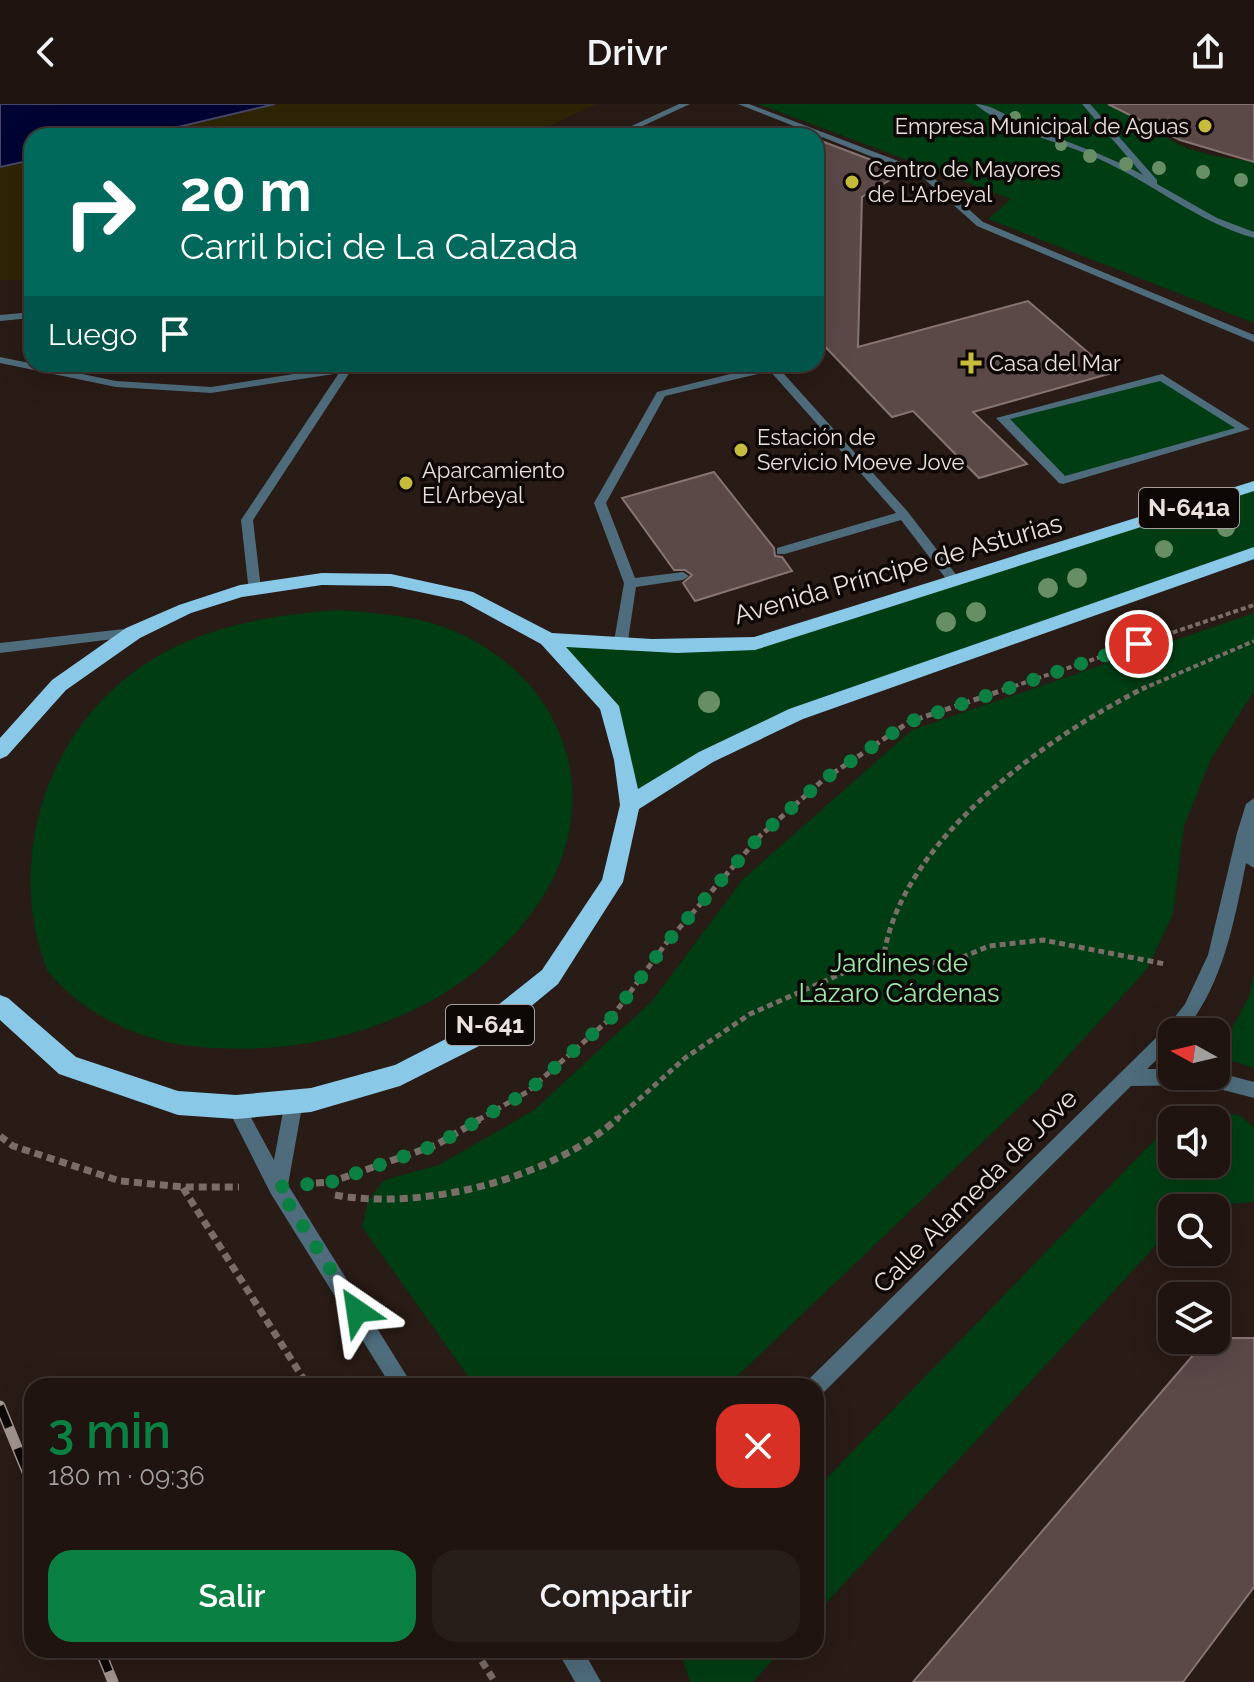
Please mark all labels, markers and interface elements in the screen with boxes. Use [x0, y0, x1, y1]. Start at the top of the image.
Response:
icon: back [24, 30, 68, 74]
icon: share [1186, 30, 1230, 74]
text: Drivr [587, 31, 667, 73]
place label: Empresa Municipal de Aguas [895, 113, 1189, 139]
marker: Empresa Municipal de Aguas [1196, 117, 1214, 135]
place label: Centro de Mayores de L'Arbeyal [868, 156, 1061, 207]
text: 20 m [180, 158, 312, 224]
icon: right [48, 160, 152, 264]
marker: Centro de Mayores de L'Arbeyal [843, 173, 861, 191]
text: Carril bici de La Calzada [180, 225, 578, 267]
icon: arrive [153, 312, 197, 356]
text: Luego [48, 317, 137, 352]
place label: Casa del Mar [989, 350, 1121, 376]
marker: Casa del Mar [960, 352, 982, 374]
place label: Estación de Servicio Moeve Jove [757, 424, 965, 475]
marker: Estación de Servicio Moeve Jove [732, 441, 750, 459]
place label: Aparcamiento El Arbeyal [422, 457, 565, 508]
marker: Aparcamiento El Arbeyal [397, 474, 415, 492]
road number: N-641a [1139, 488, 1239, 528]
street label: Avenida Príncipe de Asturias [730, 508, 1066, 630]
pin [1105, 610, 1173, 678]
icon: arrive [1117, 622, 1161, 666]
park label: Jardines de Lázaro Cárdenas [798, 948, 1000, 1008]
road number: N-641 [446, 1005, 534, 1045]
north arrow [1158, 1018, 1230, 1090]
map controls [1158, 1018, 1230, 1354]
street label: Calle Alameda de Jove [867, 1083, 1083, 1299]
button: sound [1158, 1106, 1230, 1178]
button: search [1158, 1194, 1230, 1266]
position arrow [315, 1269, 399, 1353]
button: layers [1158, 1282, 1230, 1354]
text: 3 min [48, 1403, 171, 1459]
button: close [716, 1404, 800, 1488]
text: 180 m · 09:36 [48, 1461, 205, 1491]
button: Salir [48, 1550, 416, 1642]
button: Compartir [432, 1550, 800, 1642]

